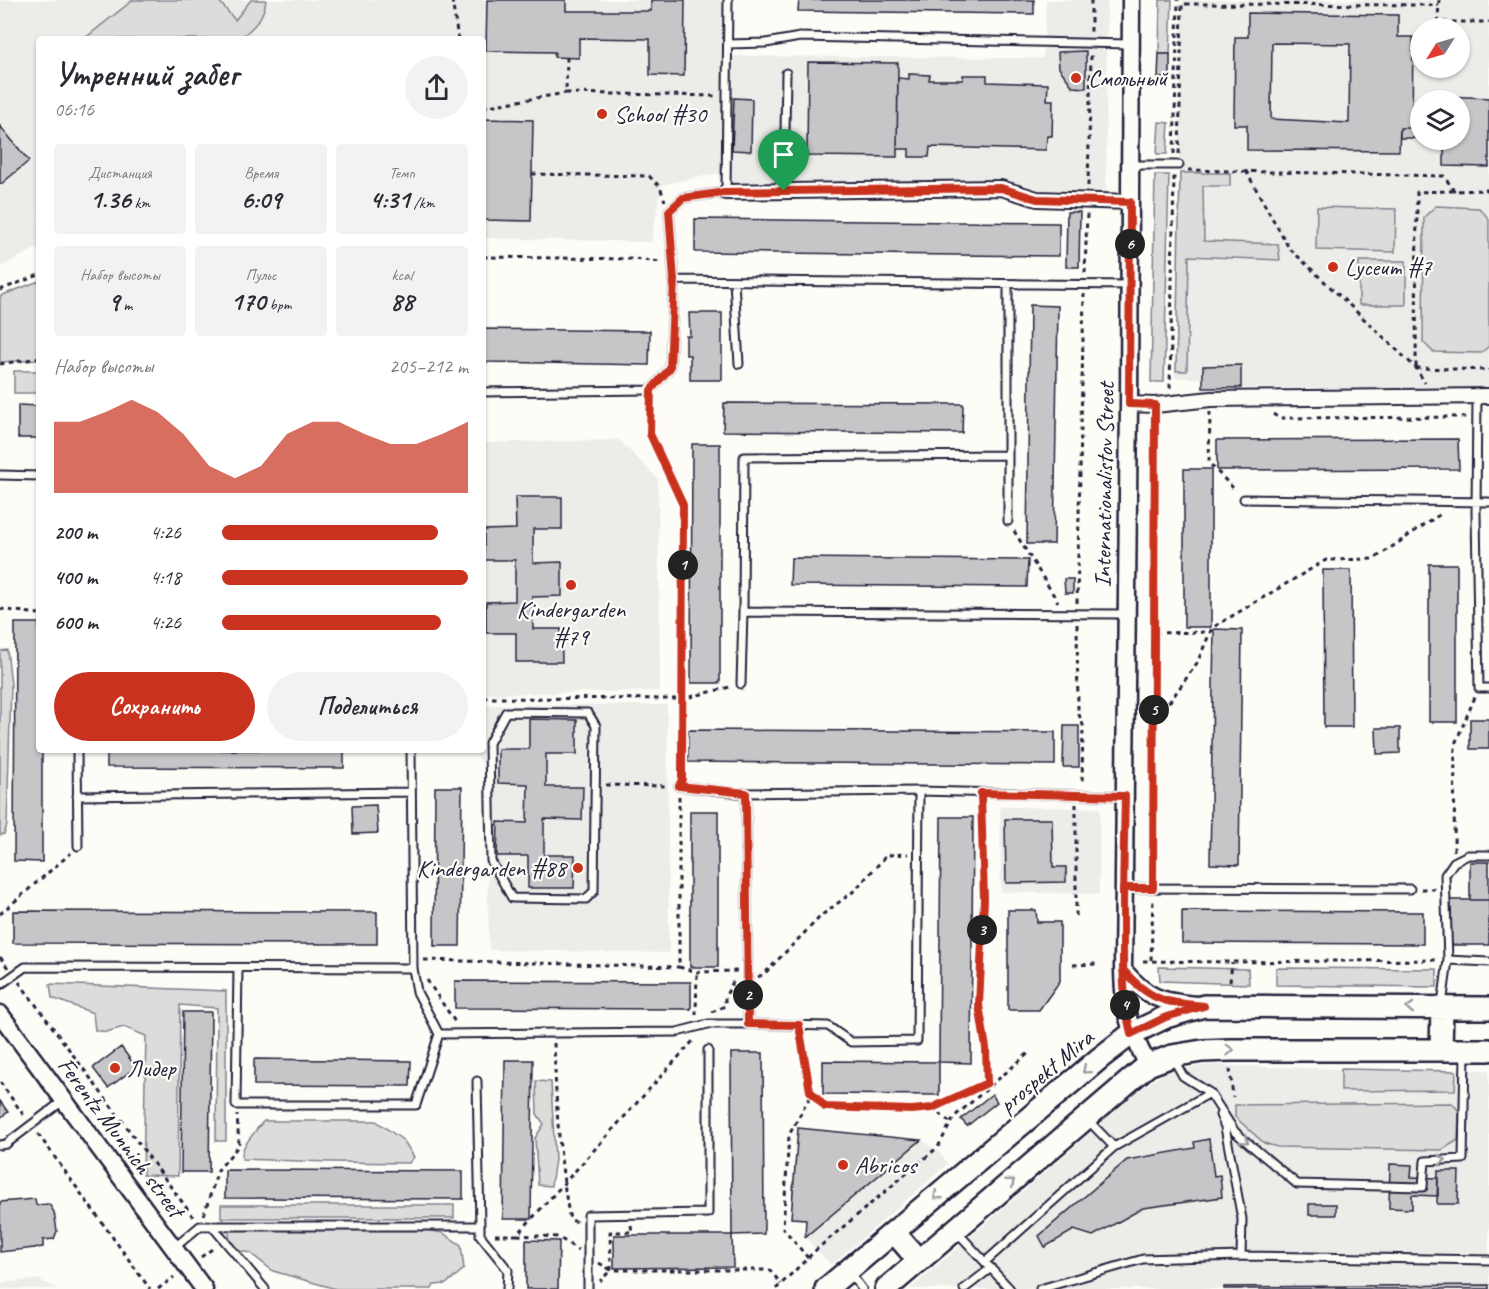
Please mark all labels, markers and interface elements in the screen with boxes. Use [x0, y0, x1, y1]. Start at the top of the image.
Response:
north arrow [1410, 18, 1470, 78]
map controls [1410, 18, 1470, 150]
text: Утренний забег [54, 53, 238, 95]
button: share [405, 56, 468, 119]
place label: Смольный [1088, 63, 1169, 93]
marker: Смольный [1069, 71, 1083, 85]
button: layers [1410, 90, 1470, 150]
text: 06:16 [54, 97, 94, 122]
place label: School #30 [614, 99, 709, 129]
marker: School #30 [595, 107, 609, 121]
pin [758, 129, 809, 191]
icon: arrive [767, 138, 800, 171]
text: Дистанция [88, 163, 152, 183]
text: Время [244, 163, 278, 183]
text: Темп [389, 163, 415, 183]
text: 1.36 [90, 183, 131, 216]
text: 6:09 [241, 183, 281, 216]
text: 4:31 [369, 183, 410, 216]
text: km [131, 193, 150, 213]
text: /km [410, 193, 435, 213]
pin: 6 [1115, 229, 1145, 259]
text: 6 [1126, 234, 1134, 254]
place label: Lyceum #7 [1345, 252, 1433, 282]
marker: Lyceum #7 [1326, 260, 1340, 274]
text: Набор высоты [80, 265, 160, 285]
text: Пульс [246, 265, 276, 285]
text: kcal [391, 265, 413, 285]
text: 9 [108, 285, 119, 318]
text: 170 [231, 285, 266, 318]
text: 88 [390, 285, 414, 318]
text: m [119, 295, 132, 315]
text: bpm [266, 295, 291, 315]
text: Набор высоты [54, 354, 153, 379]
text: 205–212 m [389, 354, 468, 379]
street label: Internationalistov Street [1087, 380, 1121, 588]
text: 200 m [54, 520, 97, 545]
text: 4:26 [150, 520, 181, 545]
pin: 1 [668, 550, 698, 580]
text: 1 [679, 555, 687, 575]
text: 400 m [54, 565, 97, 590]
text: 4:18 [150, 565, 181, 590]
marker: Kindergarden #79 [564, 578, 578, 592]
place label: Kindergarden #79 [517, 594, 626, 652]
text: 600 m [54, 610, 98, 635]
text: 4:26 [150, 610, 181, 635]
button: Сохранить [54, 672, 255, 741]
button: Поделиться [267, 672, 468, 741]
pin: 5 [1139, 695, 1169, 725]
text: 5 [1151, 700, 1157, 720]
place label: Kindergarden #88 [417, 853, 568, 883]
marker: Kindergarden #88 [571, 861, 585, 875]
pin: 3 [967, 915, 997, 945]
text: 3 [978, 920, 986, 940]
pin: 2 [733, 980, 763, 1010]
text: 2 [744, 985, 752, 1005]
pin: 4 [1110, 990, 1140, 1020]
text: 4 [1121, 995, 1129, 1015]
one-way arrow [1405, 1002, 1414, 1014]
street label: prospekt Mira [992, 1022, 1101, 1119]
one-way arrow [1226, 1043, 1235, 1056]
street label: Ferentz Munnich street [51, 1051, 193, 1225]
place label: Лидер [127, 1053, 177, 1083]
marker: Лидер [108, 1061, 122, 1075]
one-way arrow [1082, 1063, 1093, 1074]
one-way arrow [1238, 1133, 1249, 1144]
place label: Abricos [855, 1150, 919, 1180]
one-way arrow [1437, 1154, 1446, 1167]
marker: Abricos [836, 1158, 850, 1172]
one-way arrow [1004, 1178, 1015, 1189]
one-way arrow [933, 1189, 944, 1200]

